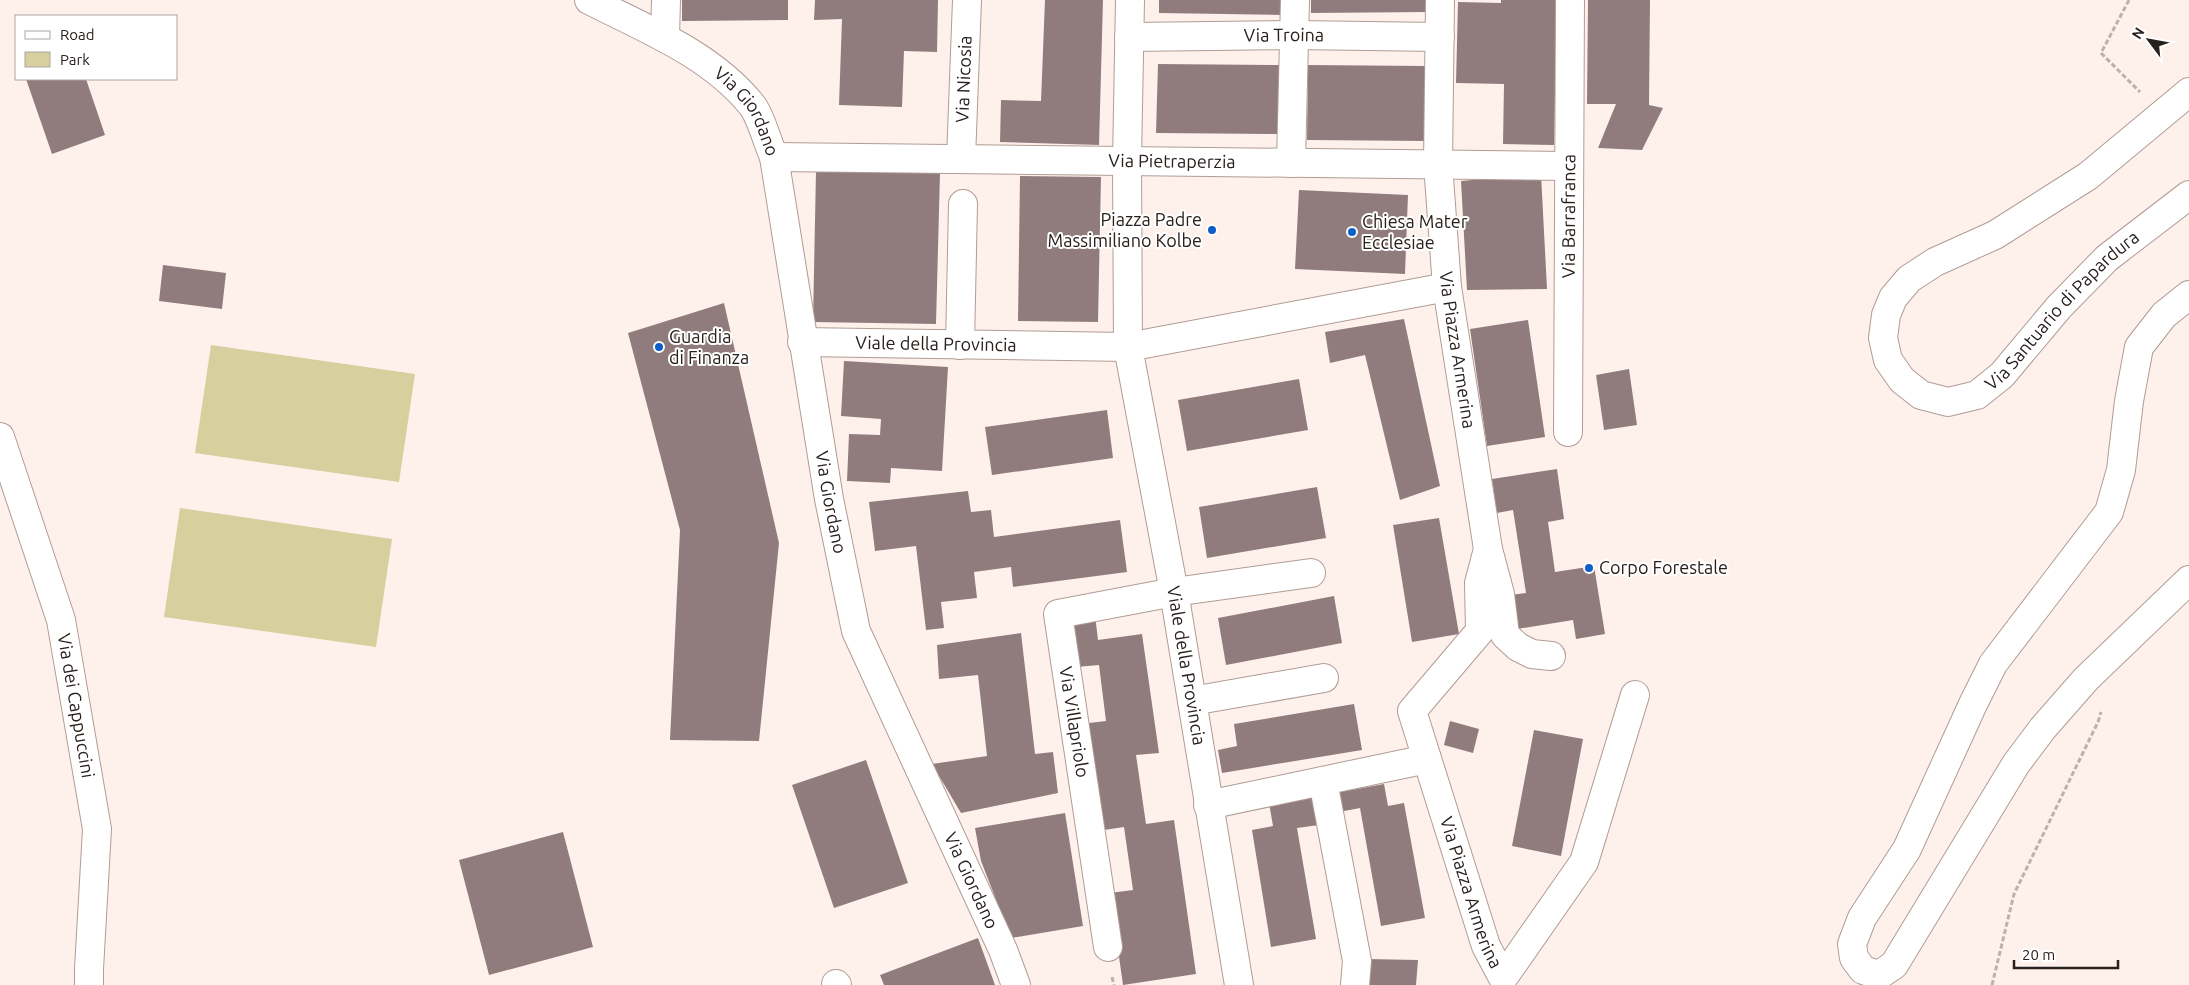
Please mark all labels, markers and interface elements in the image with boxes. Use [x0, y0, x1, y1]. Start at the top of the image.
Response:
legend [15, 15, 178, 80]
north arrow [2124, 15, 2174, 65]
street label: Via Troina [1244, 24, 1324, 45]
text: N [2128, 24, 2148, 42]
text: Road [60, 26, 95, 43]
street label: Via Nicosia [951, 35, 975, 123]
text: Park [60, 51, 90, 68]
street label: Via Giordano [711, 62, 783, 158]
street label: Via Pietraperzia [1108, 150, 1236, 171]
street label: Via Barrafranca [1558, 154, 1578, 278]
place label: Piazza Padre Massimiliano Kolbe [1047, 209, 1202, 250]
place label: Chiesa Mater Ecclesiae [1362, 211, 1468, 252]
marker: Piazza Padre Massimiliano Kolbe [1206, 224, 1218, 236]
marker: Chiesa Mater Ecclesiae [1346, 226, 1358, 238]
street label: Via Santuario di Papardura [1981, 226, 2142, 394]
street label: Via Piazza Armerina [1437, 270, 1480, 430]
place label: Guardia di Finanza [669, 326, 749, 367]
street label: Viale della Provincia [855, 332, 1017, 354]
marker: Guardia di Finanza [653, 341, 665, 353]
street label: Via Giordano [812, 449, 851, 555]
place label: Corpo Forestale [1599, 557, 1728, 577]
marker: Corpo Forestale [1583, 562, 1595, 574]
street label: Viale della Provincia [1164, 584, 1210, 747]
street label: Via dei Cappuccini [55, 632, 99, 779]
street label: Via Villapriolo [1056, 665, 1094, 779]
street label: Via Piazza Armerina [1437, 814, 1507, 971]
street label: Via Giordano [941, 829, 1003, 932]
scale bar [2014, 938, 2118, 970]
text: 20 m [2022, 946, 2055, 963]

